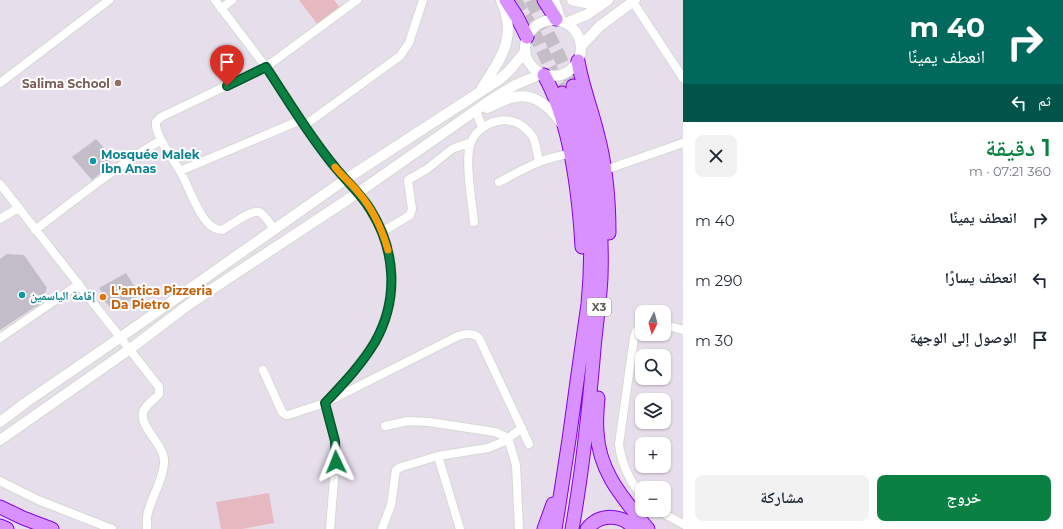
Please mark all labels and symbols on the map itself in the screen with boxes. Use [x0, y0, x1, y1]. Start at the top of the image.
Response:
pin [210, 45, 244, 86]
place label: Salima School [22, 76, 110, 91]
marker: Salima School [113, 78, 123, 88]
place label: Mosquée Malek Ibn Anas [101, 147, 200, 176]
marker: Mosquée Malek Ibn Anas [88, 156, 98, 166]
place label: L'antica Pizzeria Da Pietro [111, 283, 213, 312]
place label: إقامة الياسمين [30, 288, 95, 304]
marker: إقامة الياسمين [17, 290, 27, 300]
marker: L'antica Pizzeria Da Pietro [98, 292, 108, 302]
road number: X3 [587, 298, 611, 316]
north arrow [635, 305, 671, 341]
position arrow [315, 441, 357, 483]

